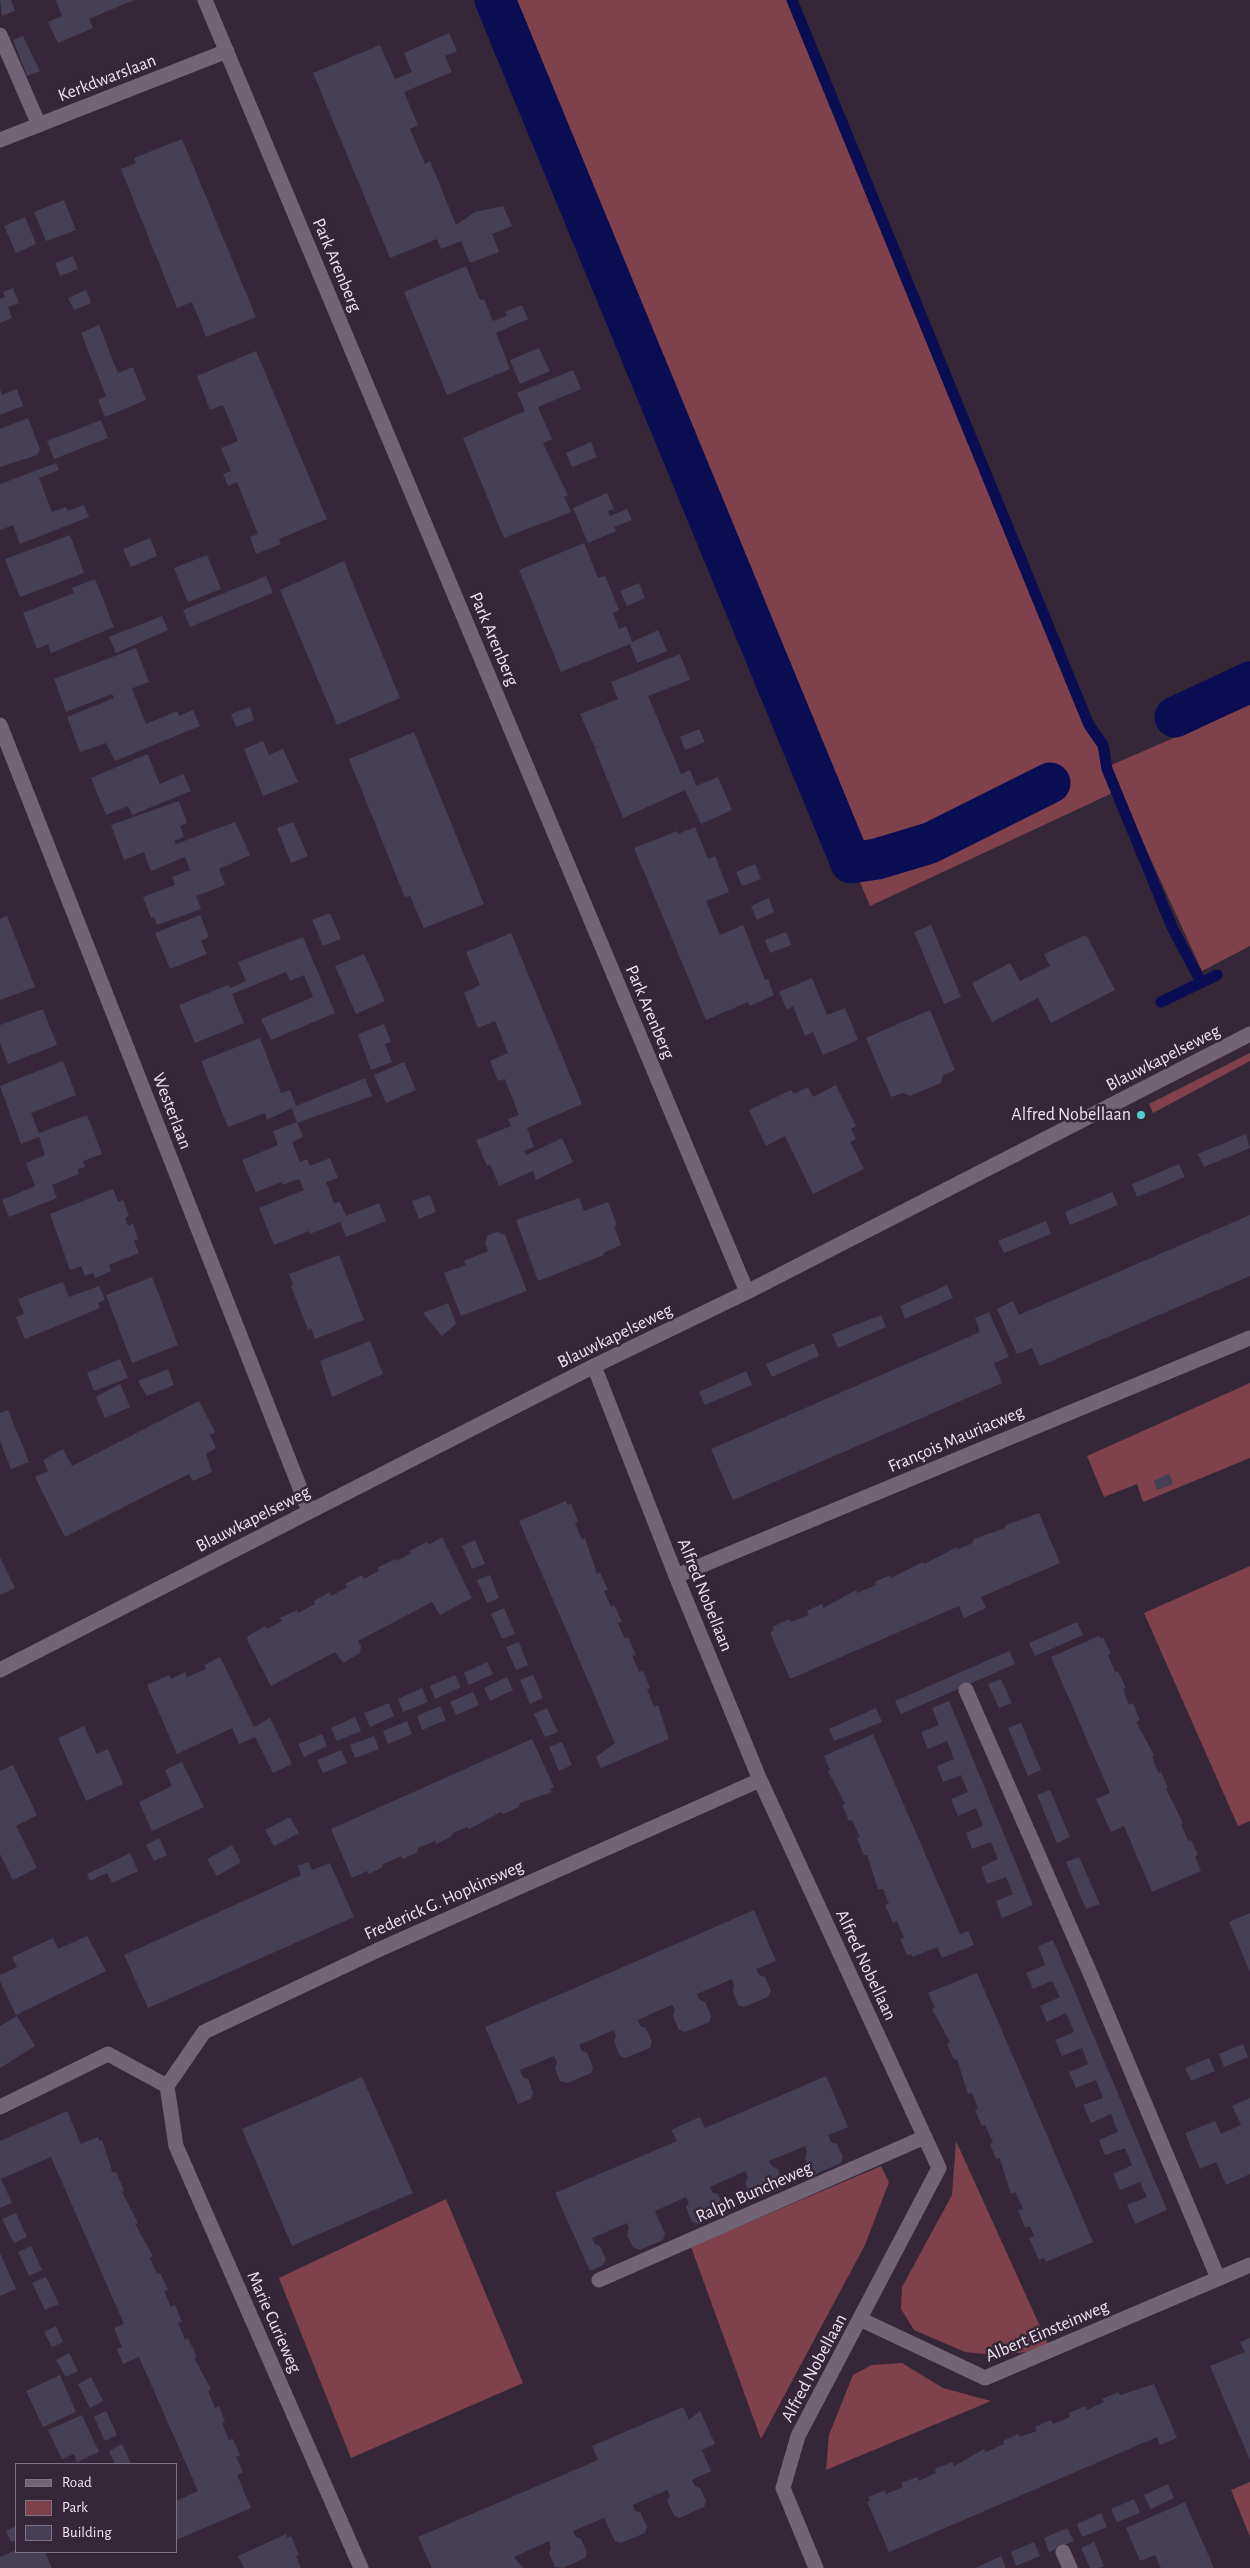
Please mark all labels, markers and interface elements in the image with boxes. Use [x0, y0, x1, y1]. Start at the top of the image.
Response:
street label: Kerkdwarslaan [55, 49, 159, 107]
street label: Park Arenberg [308, 215, 366, 315]
street label: Park Arenberg [465, 589, 523, 689]
street label: Park Arenberg [621, 962, 679, 1062]
street label: Blauwkapelseweg [1102, 1020, 1224, 1096]
street label: Westerlaan [148, 1070, 196, 1152]
place label: Alfred Nobellaan [1011, 1104, 1131, 1126]
marker: Alfred Nobellaan [1135, 1109, 1147, 1121]
street label: Blauwkapelseweg [554, 1299, 676, 1373]
street label: François Mauriacweg [885, 1401, 1027, 1477]
street label: Blauwkapelseweg [192, 1481, 314, 1557]
street label: Alfred Nobellaan [673, 1535, 737, 1655]
street label: Frederick G. Hopkinsweg [361, 1855, 527, 1945]
street label: Alfred Nobellaan [831, 1906, 901, 2024]
street label: Ralph Buncheweg [692, 2157, 816, 2227]
street label: Marie Curieweg [242, 2268, 306, 2376]
street label: Albert Einsteinweg [982, 2295, 1112, 2367]
street label: Alfred Nobellaan [776, 2310, 852, 2426]
legend [15, 2463, 178, 2553]
text: Road [62, 2475, 92, 2490]
text: Park [62, 2500, 88, 2515]
text: Building [62, 2525, 112, 2540]

